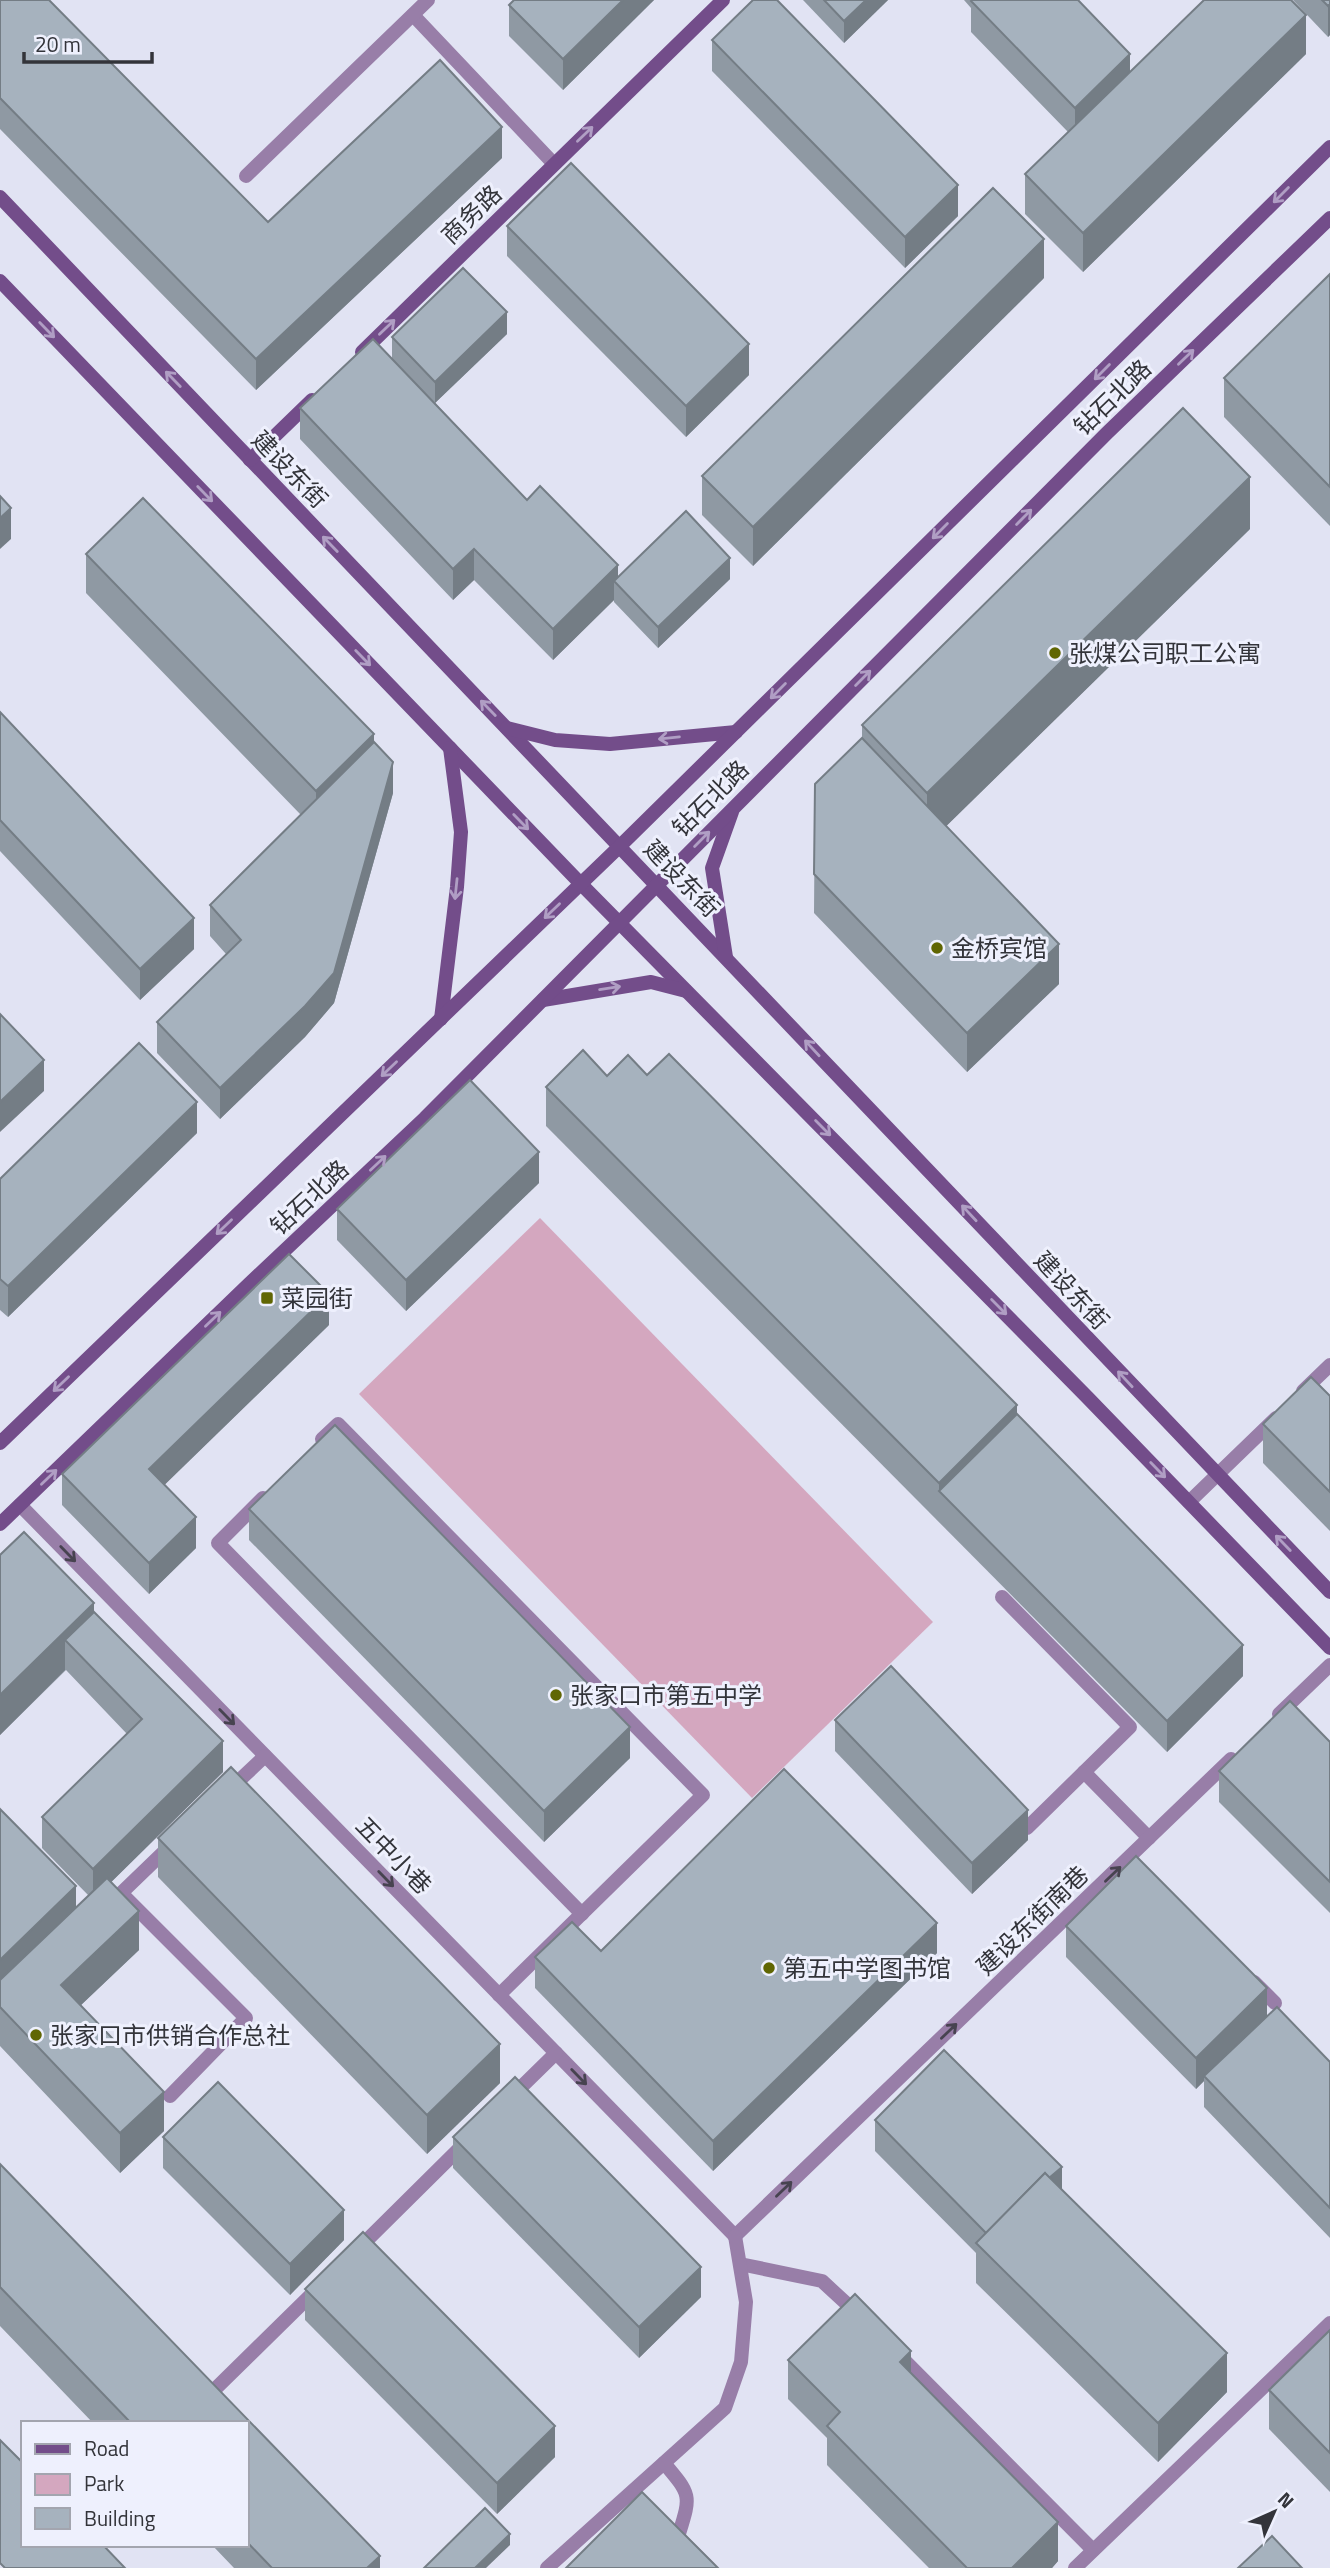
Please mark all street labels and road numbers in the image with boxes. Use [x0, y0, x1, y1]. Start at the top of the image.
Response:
street label: 商务路 [433, 176, 509, 252]
street label: 钻石北路 [1065, 351, 1159, 443]
street label: 建设东街 [244, 422, 336, 516]
street label: 钻石北路 [663, 751, 757, 845]
street label: 建设东街 [636, 831, 728, 925]
street label: 钻石北路 [262, 1151, 356, 1243]
street label: 建设东街 [1026, 1243, 1118, 1337]
street label: 五中小巷 [348, 1808, 440, 1902]
street label: 建设东街南巷 [968, 1857, 1096, 1983]

